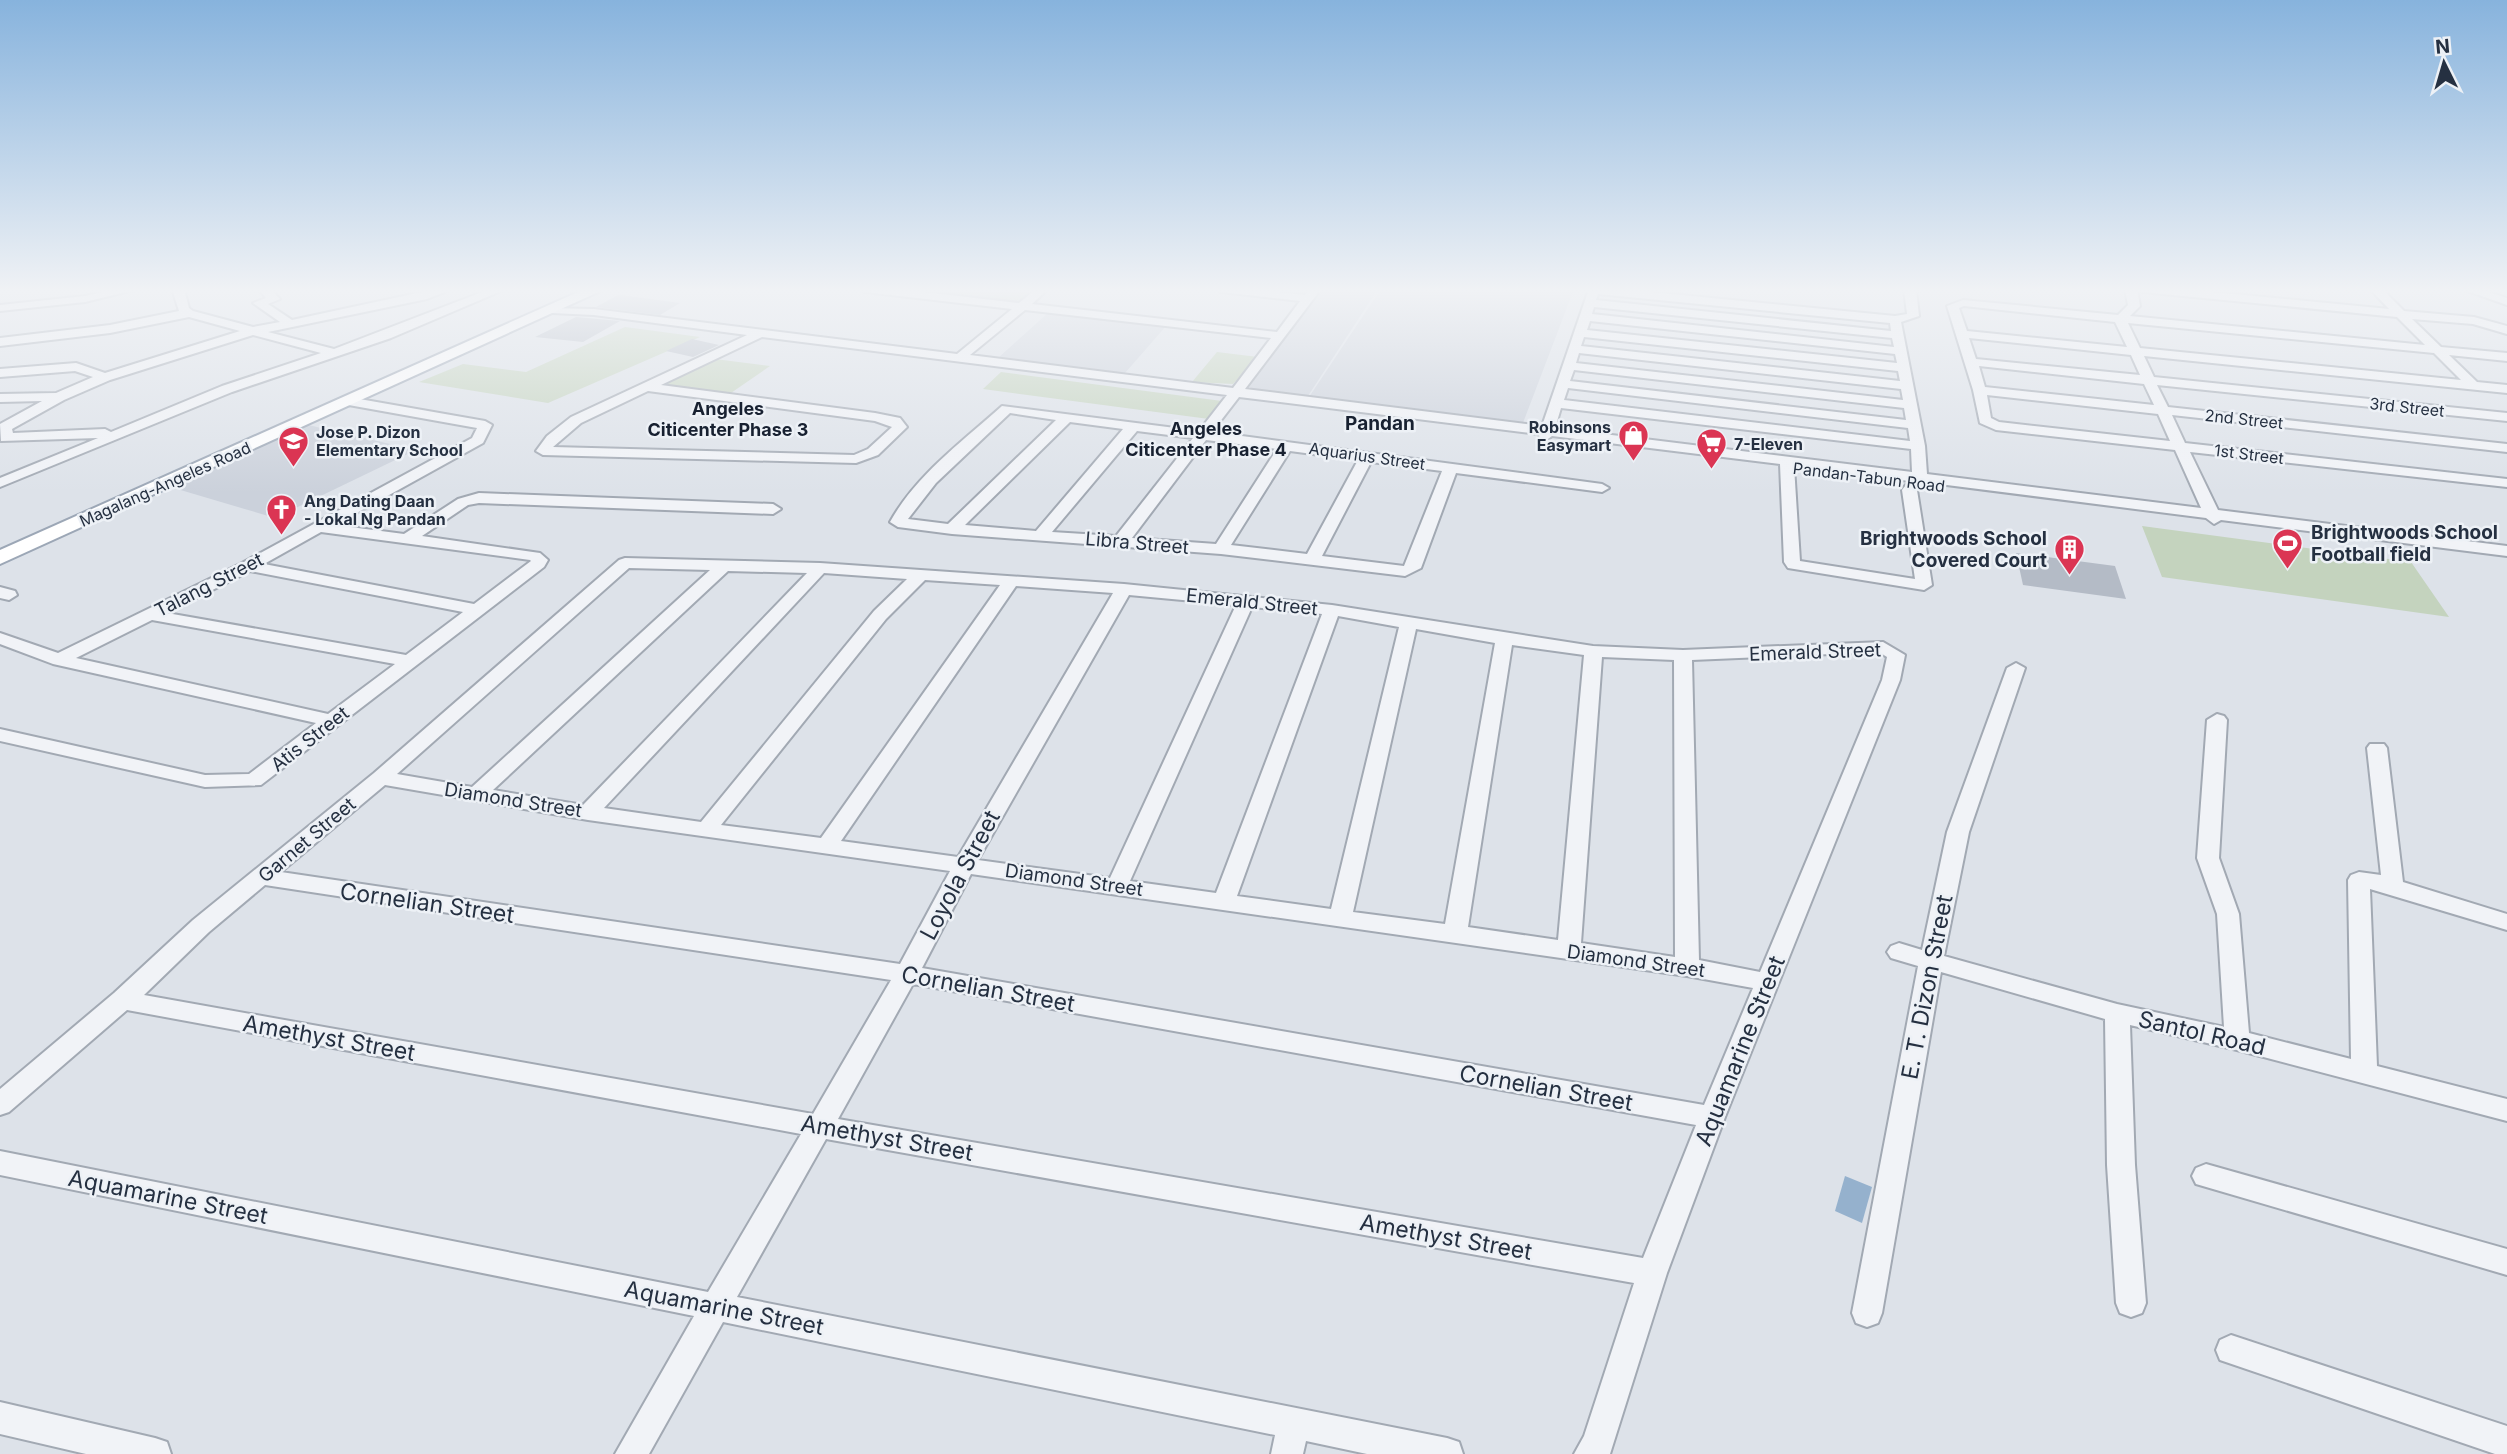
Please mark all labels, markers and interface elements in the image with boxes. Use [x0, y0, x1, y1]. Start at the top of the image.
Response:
north arrow [2409, 28, 2479, 98]
text: N [2434, 34, 2451, 59]
street label: 3rd Street [2369, 393, 2445, 421]
district label: Angeles Citicenter Phase 3 [648, 398, 808, 440]
street label: 2nd Street [2204, 405, 2284, 433]
district label: Pandan [1345, 412, 1415, 435]
place label: Robinsons Easymart [1529, 417, 1611, 455]
district label: Angeles Citicenter Phase 4 [1125, 418, 1287, 460]
shop icon: Robinsons Easymart [1617, 419, 1651, 463]
place label: Jose P. Dizon Elementary School [316, 422, 463, 460]
school or university icon: Jose P. Dizon Elementary School [276, 424, 310, 468]
supermarket icon: 7-Eleven [1694, 427, 1728, 471]
place label: 7-Eleven [1734, 434, 1803, 454]
street label: Magalang-Angeles Road [76, 437, 254, 531]
street label: Aquarius Street [1308, 438, 1426, 474]
street label: 1st Street [2213, 440, 2285, 468]
street label: Pandan-Tabun Road [1792, 458, 1946, 496]
place label: Ang Dating Daan - Lokal Ng Pandan [304, 491, 446, 529]
church icon: Ang Dating Daan - Lokal Ng Pandan [264, 493, 298, 537]
place label: Brightwoods School Football field [2311, 521, 2498, 566]
sports icon: Brightwoods School Football field [2271, 526, 2305, 570]
street label: Libra Street [1084, 527, 1190, 559]
place label: Brightwoods School Covered Court [1860, 527, 2047, 572]
building icon: Brightwoods School Covered Court [2053, 532, 2087, 576]
street label: Talang Street [151, 548, 267, 622]
street label: Emerald Street [1185, 584, 1319, 620]
street label: Emerald Street [1749, 638, 1881, 666]
street label: Atis Street [266, 701, 354, 777]
street label: Diamond Street [443, 778, 583, 822]
street label: Garnet Street [254, 793, 360, 887]
street label: Loyola Street [914, 805, 1006, 944]
street label: Diamond Street [1004, 859, 1144, 901]
street label: Cornelian Street [338, 877, 516, 929]
street label: E. T. Dizon Street [1895, 892, 1959, 1082]
street label: Diamond Street [1566, 940, 1706, 982]
street label: Aquamarine Street [1689, 951, 1791, 1150]
street label: Cornelian Street [899, 960, 1077, 1018]
street label: Santol Road [2136, 1005, 2268, 1061]
street label: Amethyst Street [241, 1009, 418, 1067]
street label: Cornelian Street [1457, 1059, 1635, 1117]
street label: Amethyst Street [799, 1109, 976, 1167]
street label: Aquamarine Street [66, 1164, 271, 1230]
street label: Amethyst Street [1358, 1208, 1535, 1266]
street label: Aquamarine Street [622, 1275, 827, 1341]

